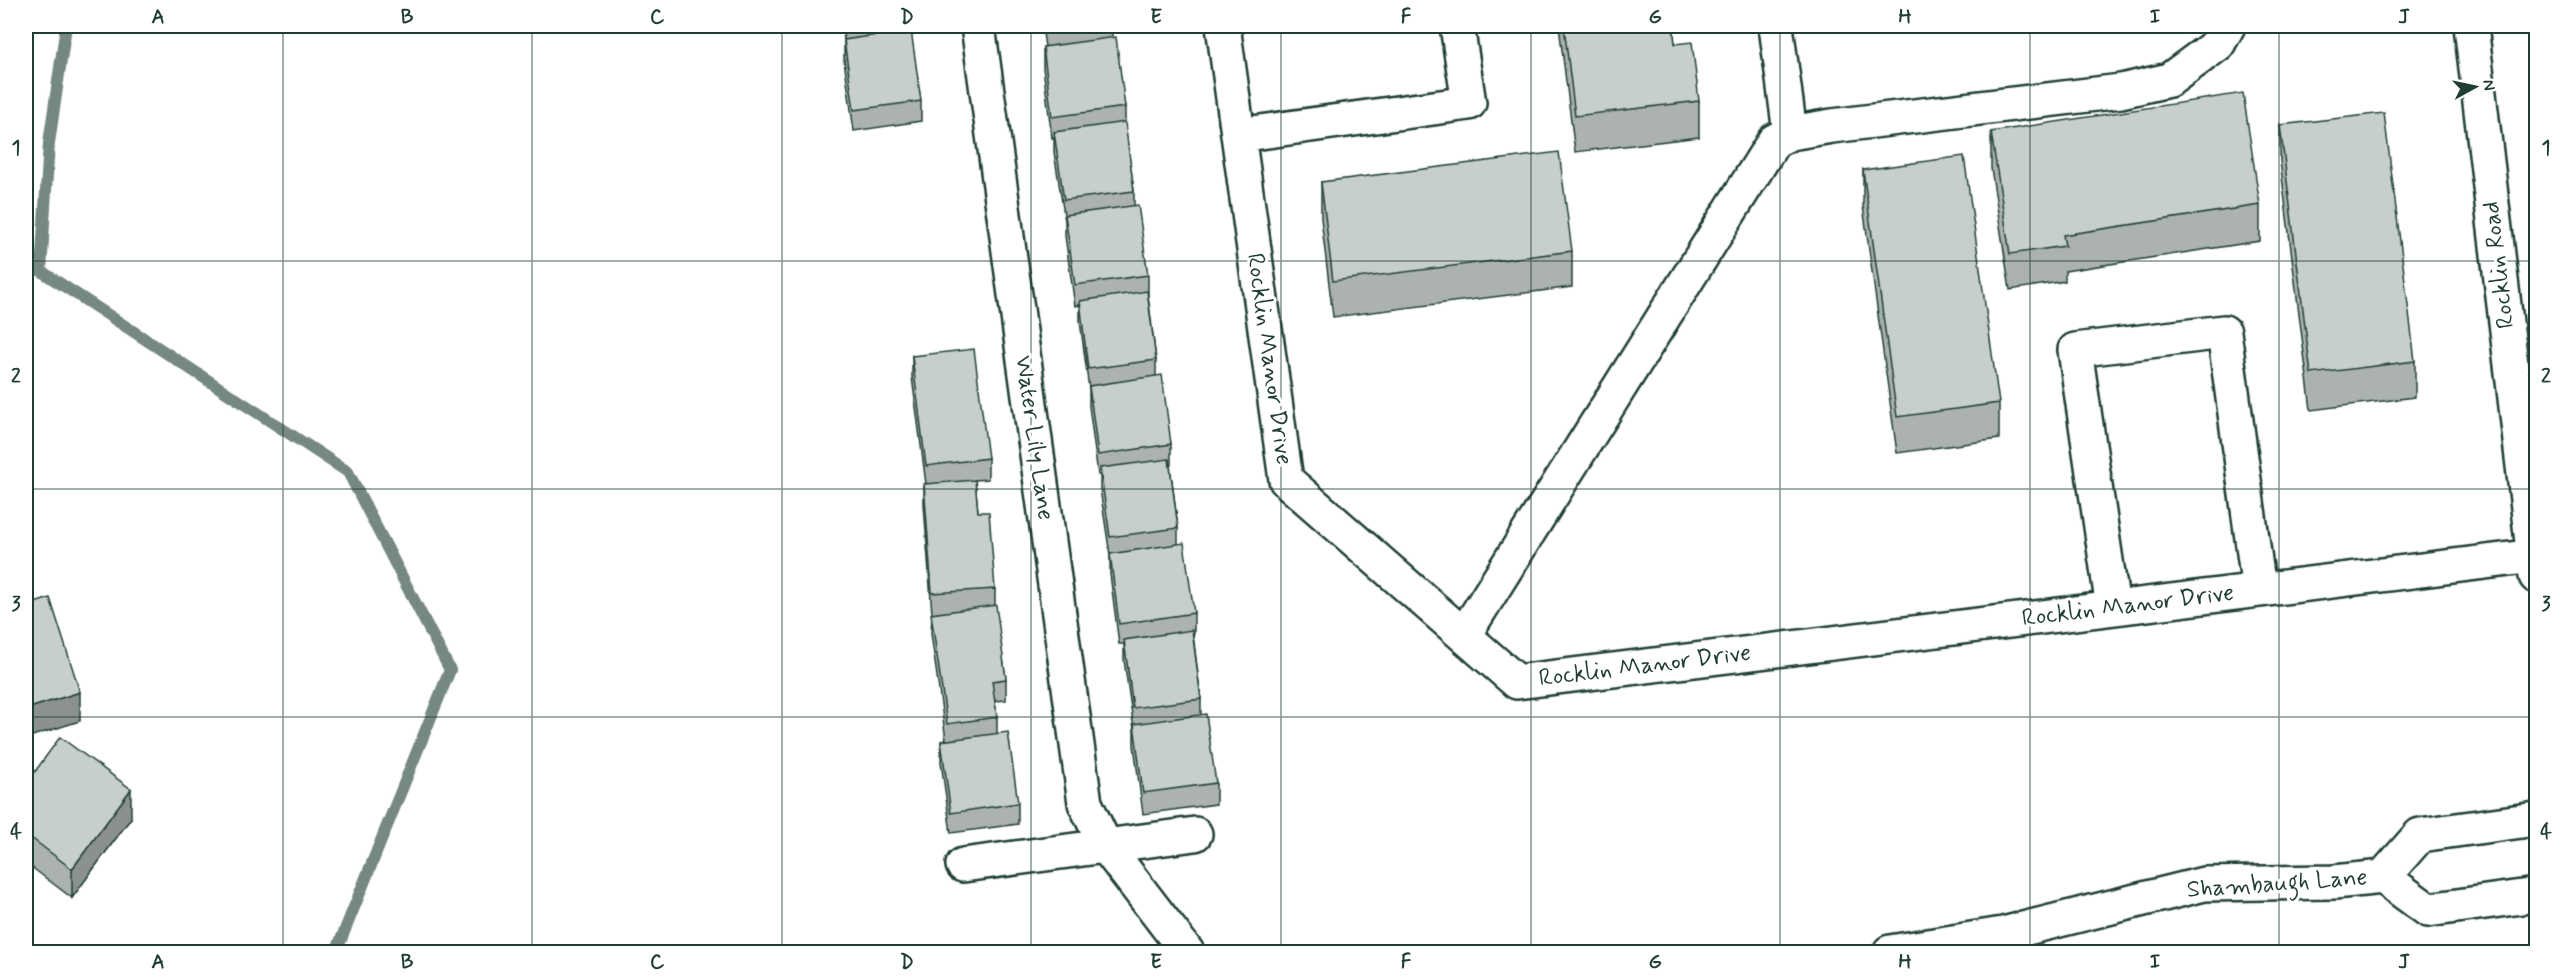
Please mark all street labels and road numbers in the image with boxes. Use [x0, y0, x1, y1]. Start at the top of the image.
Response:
street label: Rocklin Road [2476, 199, 2522, 331]
street label: Rocklin Manor Drive [1239, 251, 1299, 467]
street label: Water Lily Lane [1007, 354, 1061, 522]
street label: Rocklin Manor Drive [2020, 578, 2236, 634]
street label: Rocklin Manor Drive [1537, 638, 1753, 694]
street label: Shambaugh Lane [2186, 862, 2369, 909]

